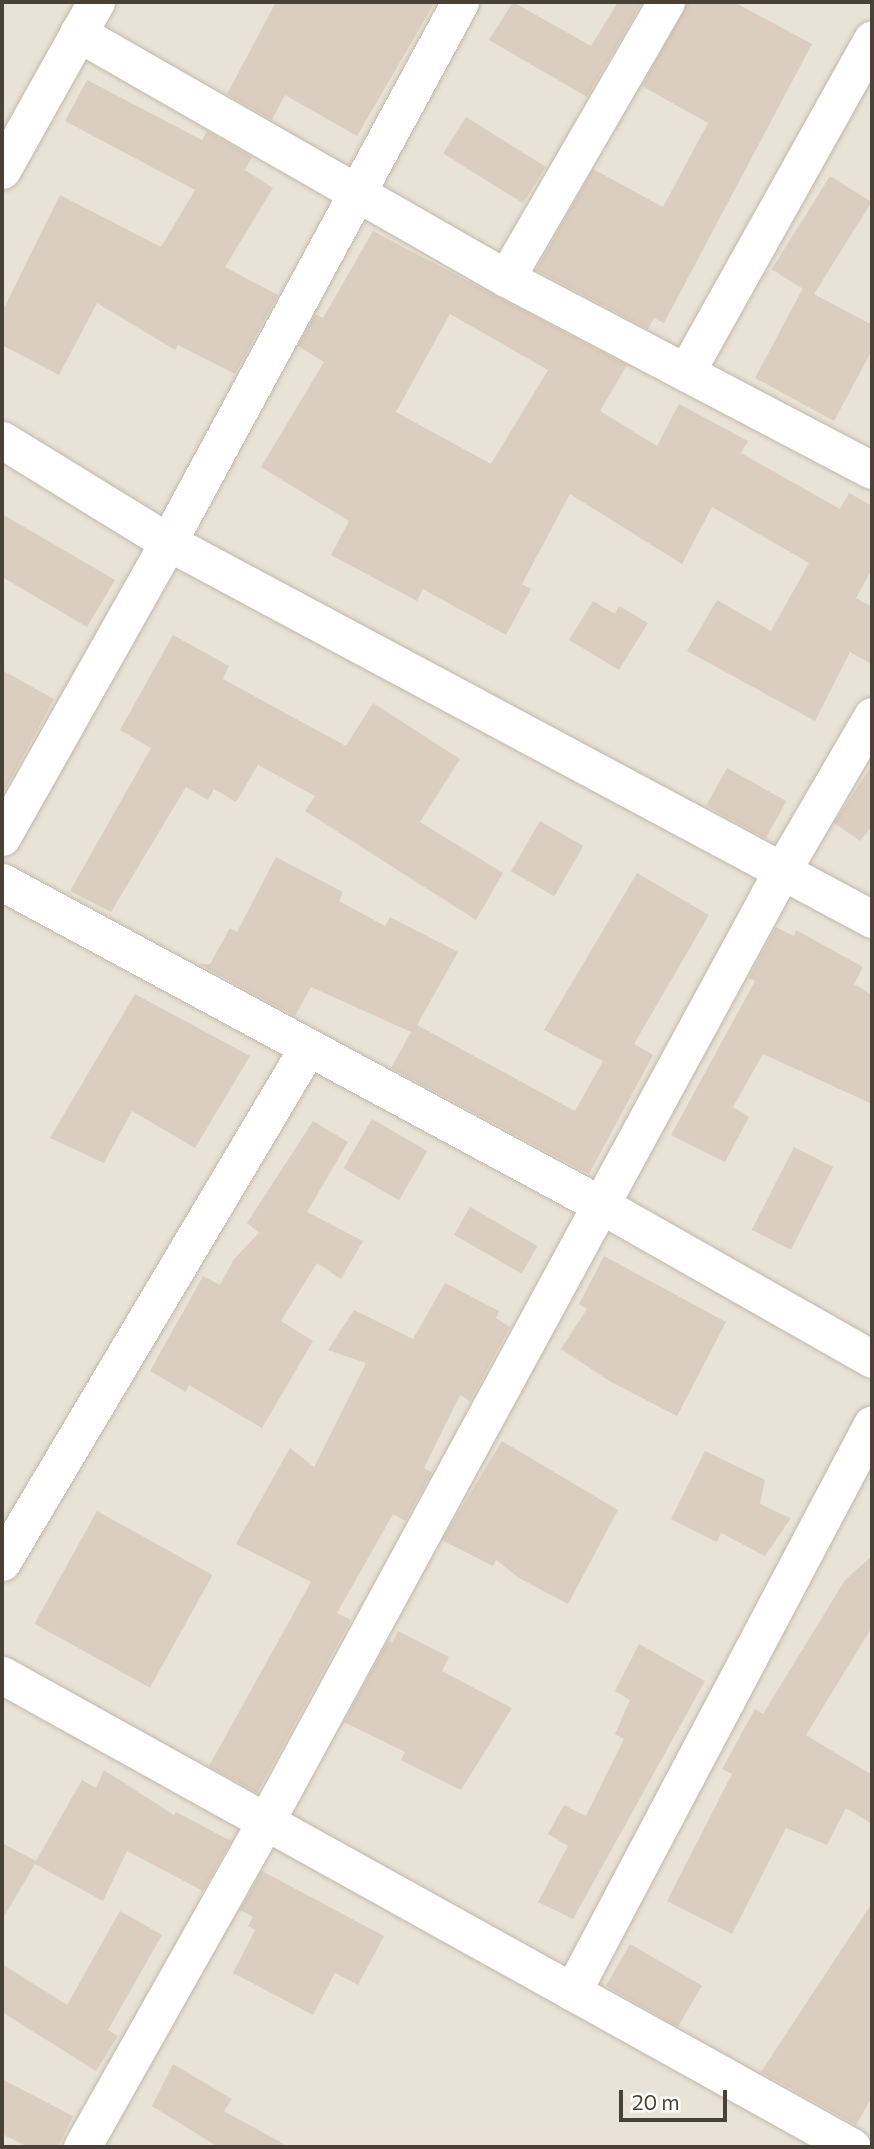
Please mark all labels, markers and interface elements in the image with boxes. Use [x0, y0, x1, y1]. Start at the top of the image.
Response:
scale bar [622, 2076, 730, 2120]
text: 20 m [632, 2089, 680, 2114]

